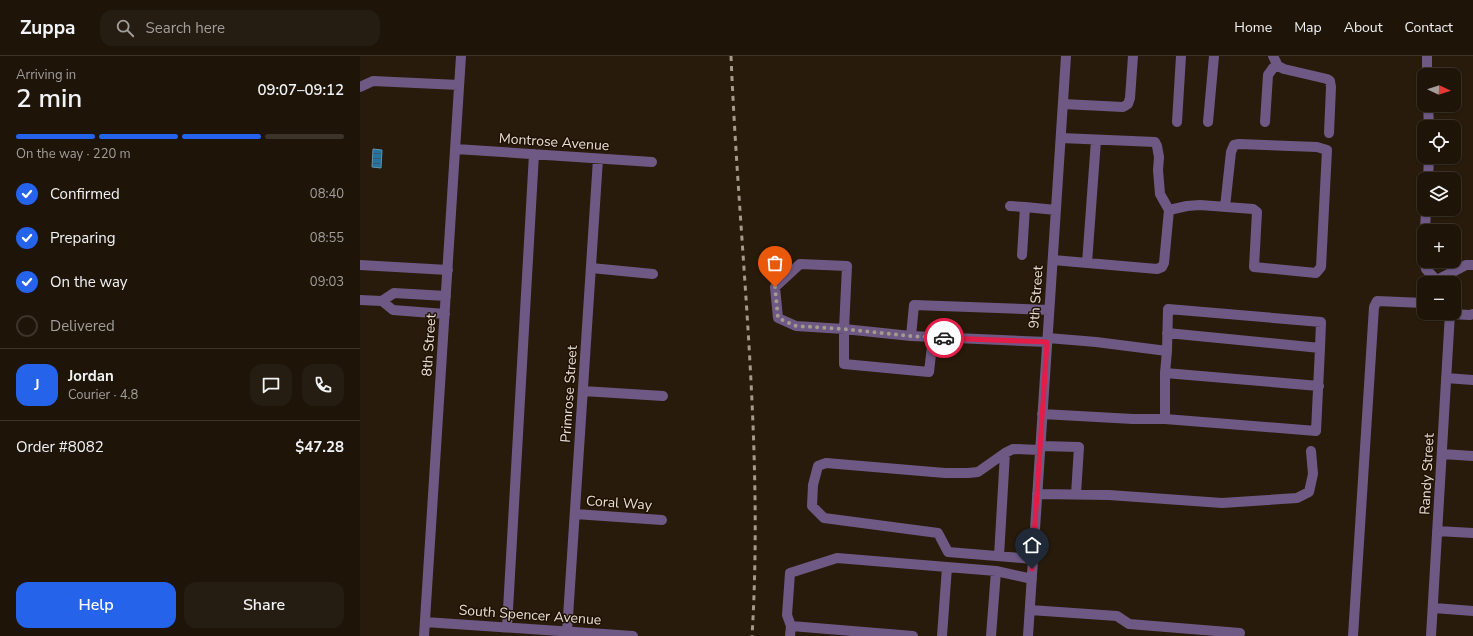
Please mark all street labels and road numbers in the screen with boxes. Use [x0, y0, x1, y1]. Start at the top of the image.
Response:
street label: Montrose Avenue [498, 129, 610, 155]
street label: 9th Street [1024, 265, 1048, 329]
street label: 8th Street [417, 313, 441, 377]
street label: Primrose Street [556, 345, 582, 443]
street label: Randy Street [1415, 433, 1439, 515]
street label: Coral Way [585, 491, 653, 515]
street label: South Spencer Avenue [458, 601, 602, 629]

